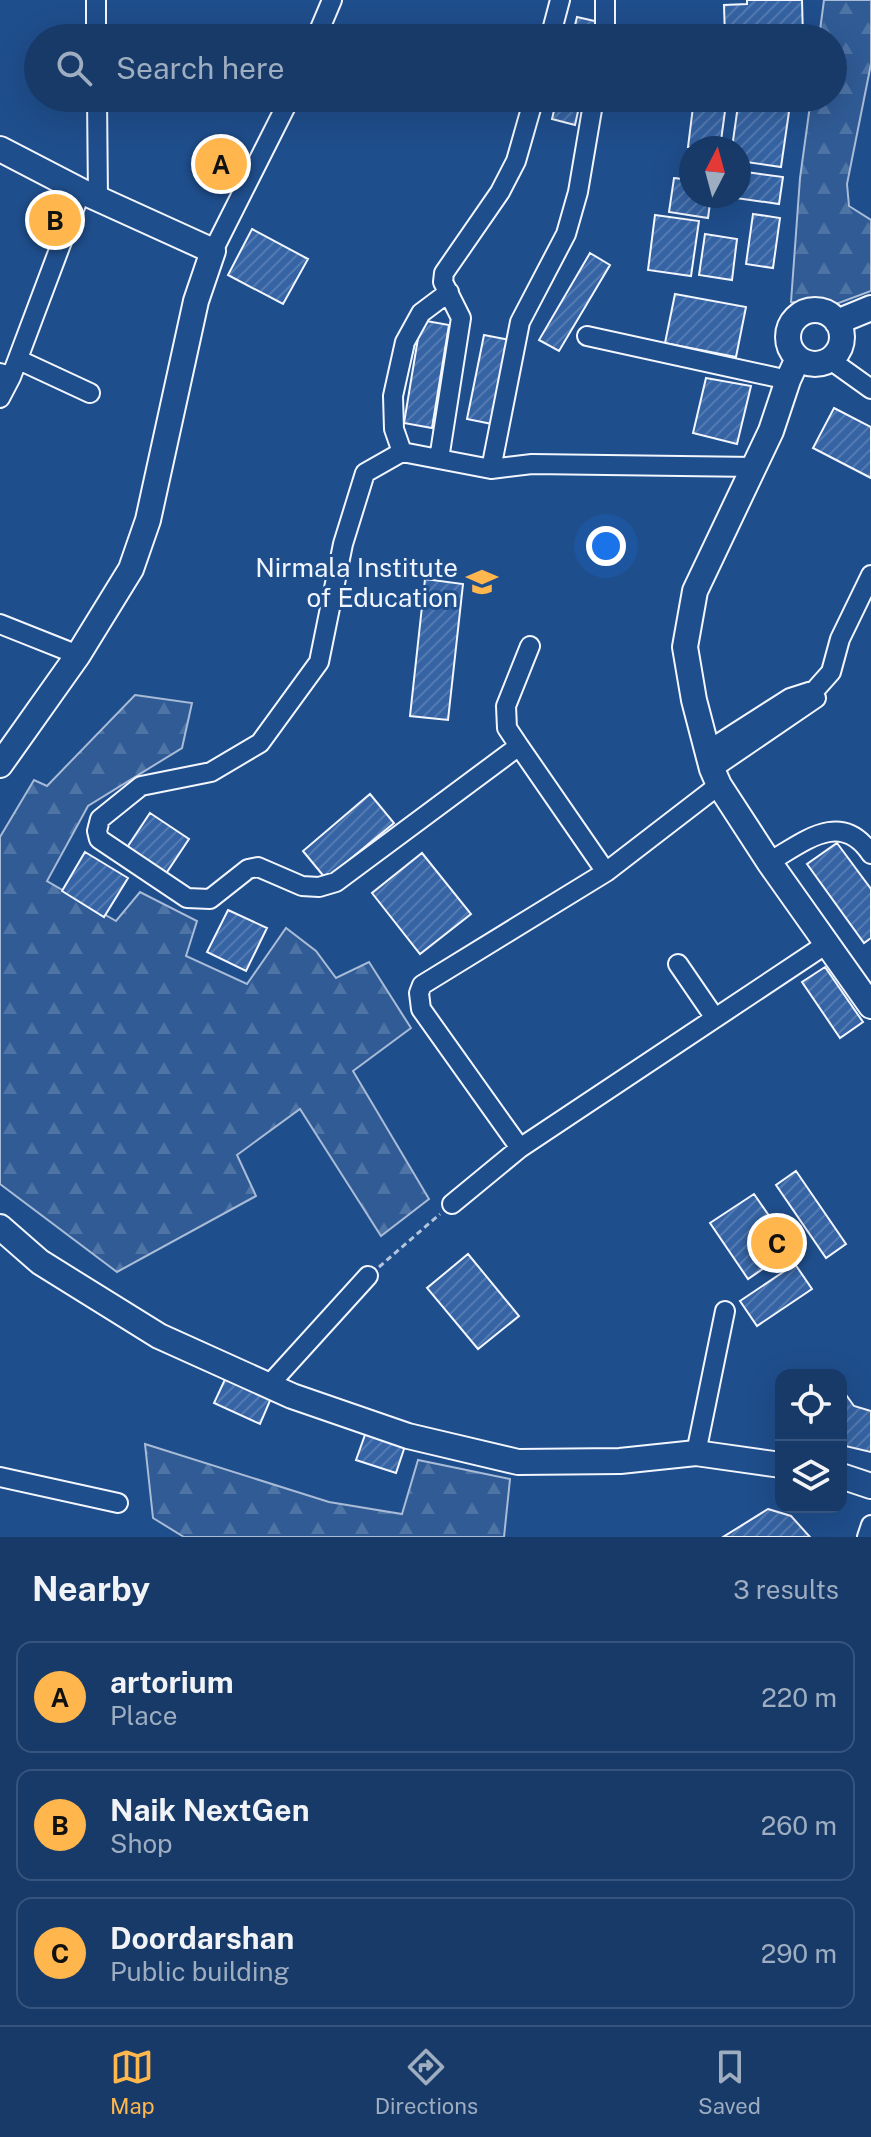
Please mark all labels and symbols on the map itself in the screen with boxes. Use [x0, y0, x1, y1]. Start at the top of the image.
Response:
pin: A [195, 134, 247, 194]
north arrow [679, 136, 751, 208]
pin: B [29, 190, 81, 250]
your location [586, 526, 626, 566]
place label: Nirmala Institute of Education [255, 552, 458, 613]
school or university icon: Nirmala Institute of Education [465, 565, 499, 599]
pin: C [751, 1213, 803, 1273]

